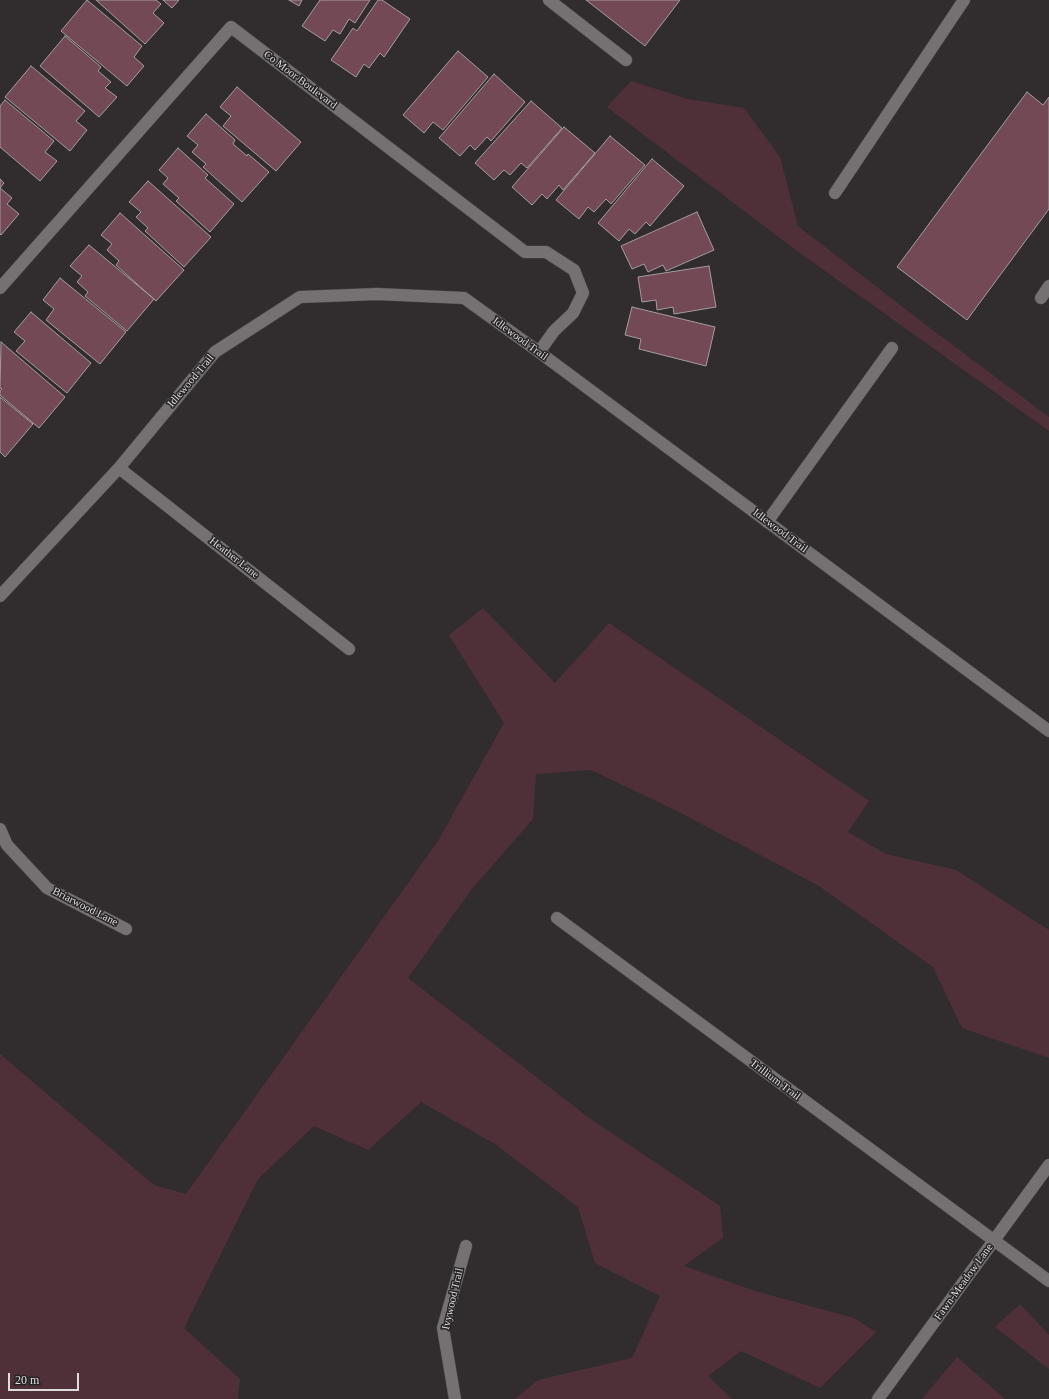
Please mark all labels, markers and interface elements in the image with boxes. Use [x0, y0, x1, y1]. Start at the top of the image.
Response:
street label: Co Moor Boulevard [261, 48, 339, 112]
street label: Idlewood Trail [490, 314, 550, 364]
street label: Idlewood Trail [165, 352, 217, 410]
street label: Idlewood Trail [750, 506, 810, 556]
street label: Heather Lane [206, 534, 262, 582]
street label: Briarwood Lane [50, 885, 120, 929]
street label: Trillium Trail [747, 1057, 803, 1103]
street label: Fawn-Meadow Lane [932, 1241, 996, 1323]
street label: Ivywood Trail [440, 1267, 466, 1331]
scale bar [10, 1365, 81, 1391]
text: 20 m [15, 1373, 39, 1387]

